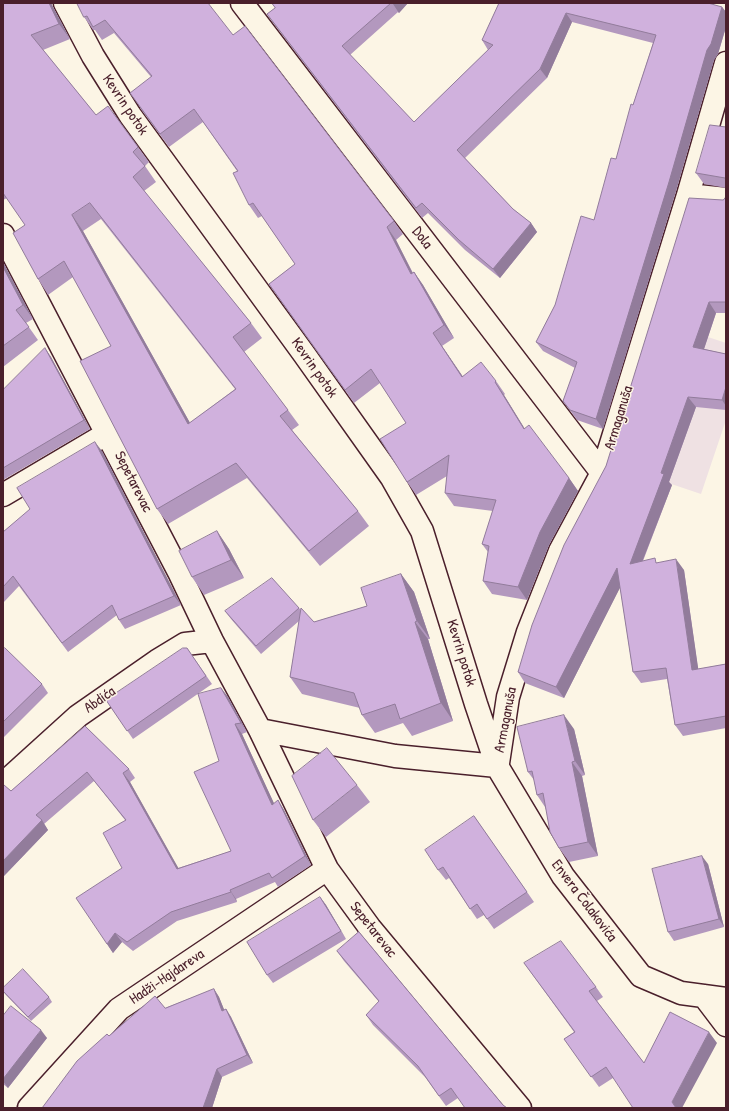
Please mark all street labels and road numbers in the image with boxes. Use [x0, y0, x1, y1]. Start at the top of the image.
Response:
street label: Kevrin potok [98, 71, 152, 139]
street label: Dola [408, 223, 436, 253]
street label: Kevrin potok [287, 335, 341, 401]
street label: Armaganuša [601, 384, 637, 452]
street label: Sepetarevac [110, 449, 156, 515]
street label: Kevrin potok [442, 617, 480, 689]
street label: Abdića [81, 683, 119, 717]
street label: Armaganuša [491, 686, 521, 754]
street label: Envera Čolakovića [547, 856, 621, 946]
street label: Sepetarevac [346, 899, 400, 961]
street label: Hadži-Hajdareva [126, 945, 208, 1009]

